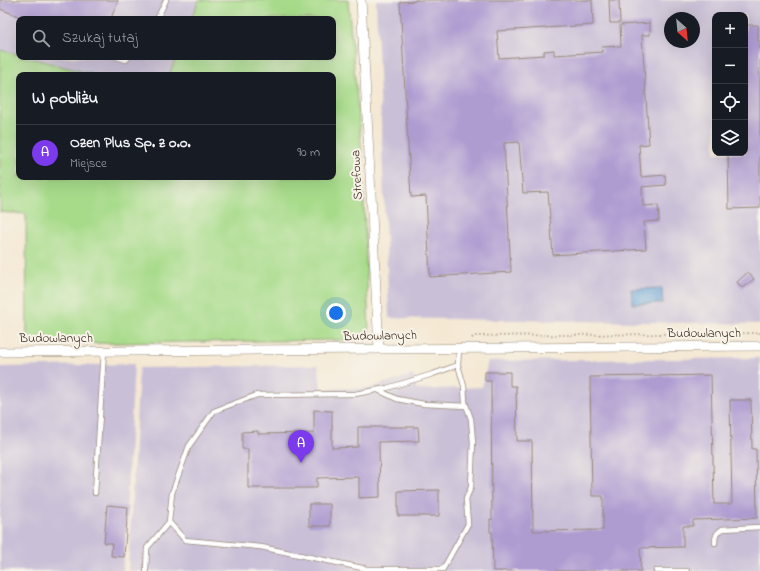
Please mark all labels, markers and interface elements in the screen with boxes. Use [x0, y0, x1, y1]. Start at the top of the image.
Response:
north arrow [664, 12, 700, 48]
map controls [712, 12, 748, 156]
button: + [712, 12, 748, 48]
search box [16, 16, 336, 60]
icon: search [30, 27, 52, 49]
text: Szukaj tutaj [62, 27, 138, 49]
button: − [712, 48, 748, 84]
button: locate [712, 84, 748, 120]
text: W pobliżu [32, 86, 98, 111]
button: layers [712, 120, 748, 156]
text: Ozen Plus Sp. z o.o. [70, 132, 191, 154]
text: A [41, 143, 49, 162]
text: 90 m [297, 143, 320, 162]
street label: Strefowa [346, 149, 368, 201]
text: Miejsce [70, 154, 107, 173]
your location [326, 303, 346, 323]
street label: Budowlanych [666, 324, 741, 344]
street label: Budowlanych [342, 326, 417, 347]
street label: Budowlanych [18, 329, 93, 349]
pin: A [288, 430, 314, 463]

